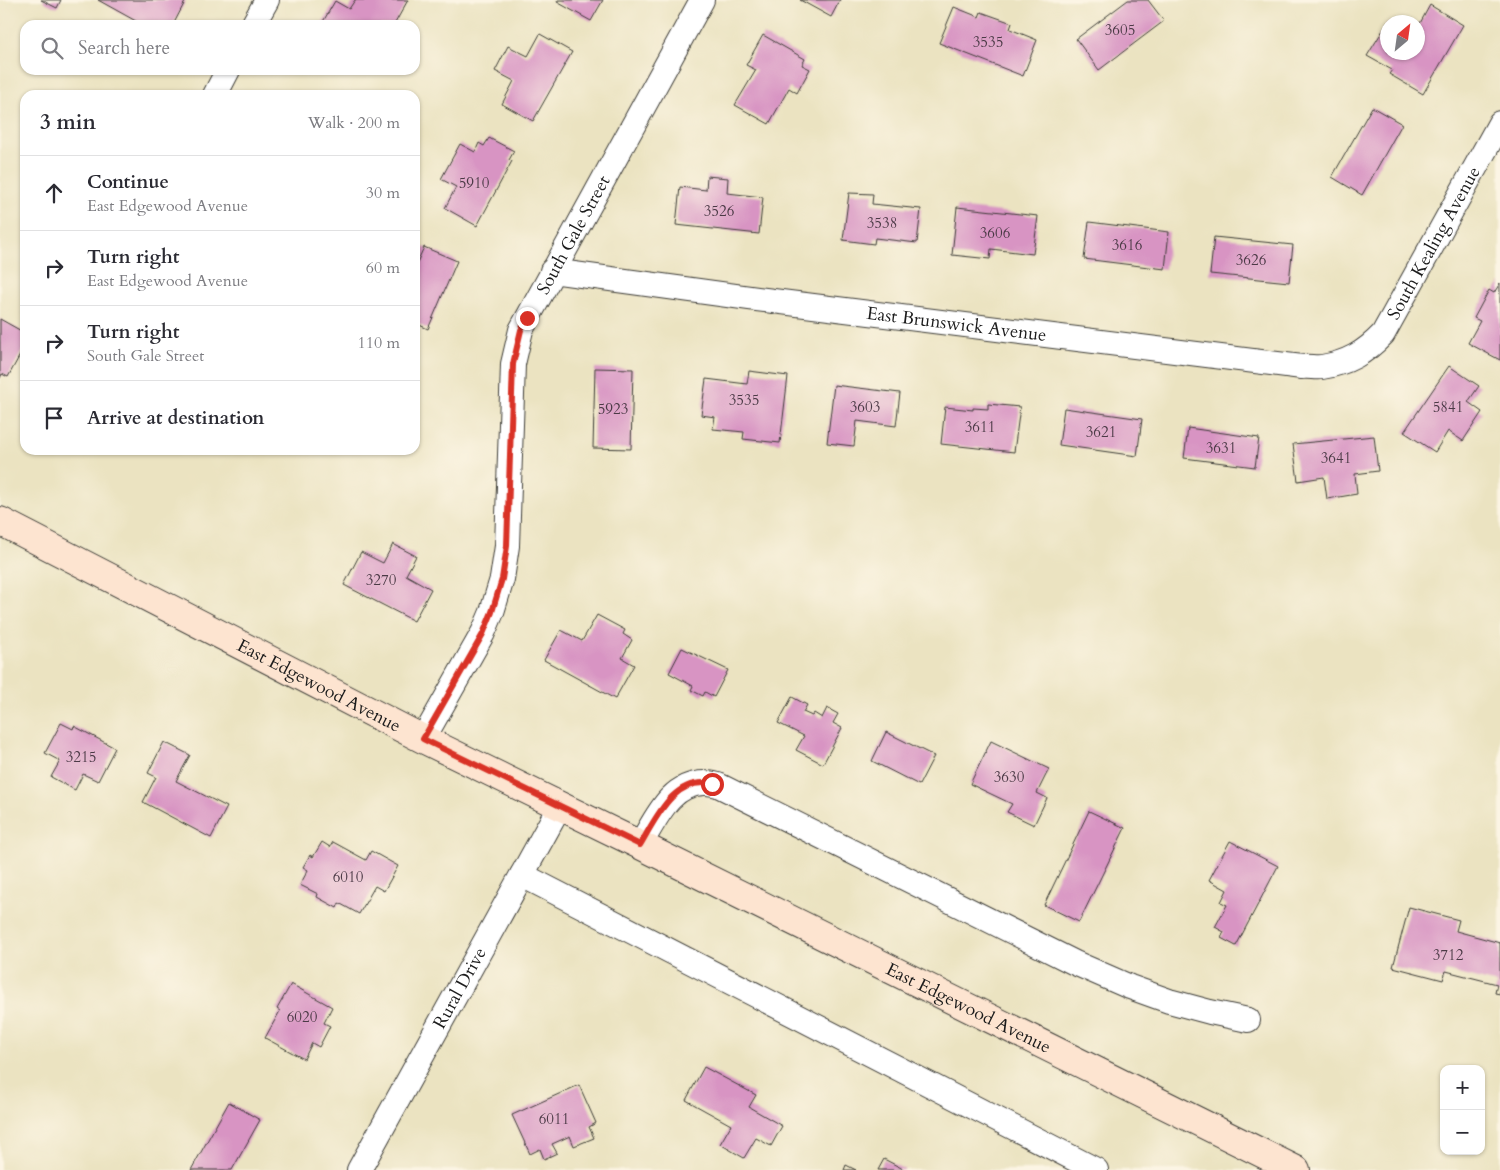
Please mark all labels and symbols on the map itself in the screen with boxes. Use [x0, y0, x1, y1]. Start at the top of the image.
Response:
north arrow [1380, 15, 1425, 60]
house number: 3605 [1105, 20, 1135, 40]
house number: 3535 [973, 32, 1003, 52]
street label: South Kealing Avenue [1381, 162, 1487, 324]
street label: South Gale Street [531, 171, 616, 299]
house number: 5910 [459, 173, 490, 193]
house number: 3526 [704, 201, 735, 221]
house number: 3538 [867, 213, 897, 233]
house number: 3606 [980, 223, 1011, 243]
house number: 3616 [1112, 235, 1143, 255]
house number: 3626 [1236, 250, 1267, 270]
street label: East Brunswick Avenue [865, 301, 1048, 348]
route end [516, 307, 539, 330]
house number: 3535 [729, 390, 759, 410]
house number: 3603 [850, 397, 880, 417]
house number: 5841 [1433, 397, 1463, 417]
house number: 5923 [598, 399, 628, 419]
house number: 3611 [965, 417, 995, 437]
house number: 3621 [1086, 422, 1116, 442]
house number: 3631 [1206, 438, 1236, 458]
house number: 3641 [1321, 448, 1351, 468]
house number: 3270 [366, 570, 397, 590]
street label: East Edgewood Avenue [233, 633, 405, 739]
house number: 3215 [66, 747, 96, 767]
house number: 3630 [994, 767, 1025, 787]
route start [701, 773, 724, 796]
house number: 6010 [333, 867, 364, 887]
street label: Rural Drive [427, 943, 493, 1033]
house number: 3712 [1433, 945, 1464, 965]
street label: East Edgewood Avenue [882, 957, 1055, 1060]
house number: 6020 [287, 1007, 318, 1027]
house number: 6011 [539, 1109, 569, 1129]

